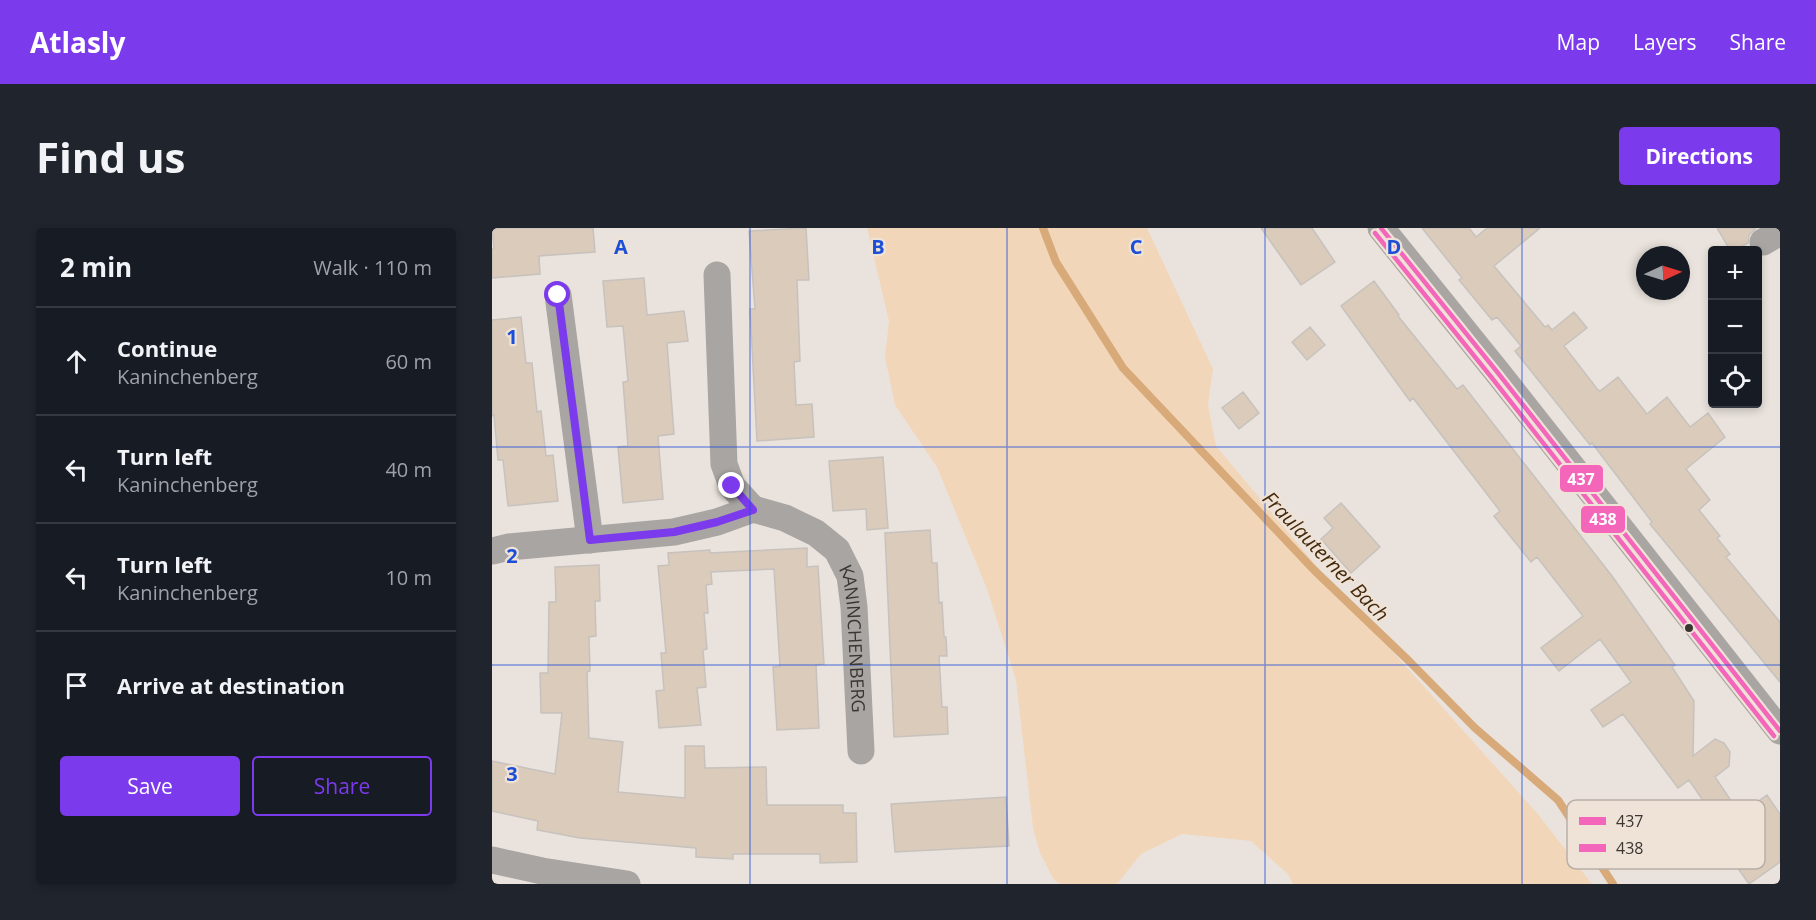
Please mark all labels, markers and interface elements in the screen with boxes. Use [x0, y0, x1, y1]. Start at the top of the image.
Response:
text: Atlasly [30, 23, 125, 61]
text: Map [1557, 28, 1600, 56]
text: Layers [1633, 28, 1697, 56]
text: Share [1730, 28, 1786, 56]
button: Directions [1619, 127, 1780, 185]
text: Find us [36, 128, 185, 185]
text: A [614, 233, 628, 260]
text: B [871, 233, 885, 260]
text: C [1130, 233, 1143, 260]
text: D [1387, 233, 1401, 260]
north arrow [1636, 246, 1690, 300]
map controls [1708, 246, 1762, 408]
button: + [1708, 246, 1762, 300]
text: 2 min [60, 249, 132, 285]
text: Walk · 110 m [313, 254, 432, 281]
route start [544, 281, 570, 307]
button: − [1708, 300, 1762, 354]
text: 1 [506, 323, 518, 350]
text: Continue [117, 333, 217, 363]
icon: ahead [60, 345, 93, 378]
text: 60 m [385, 348, 432, 375]
button: locate [1708, 354, 1762, 408]
text: Kaninchenberg [117, 363, 258, 390]
text: Turn left [117, 441, 212, 471]
icon: left [60, 453, 93, 486]
text: 40 m [385, 456, 432, 483]
line badge: 437 [1559, 464, 1604, 493]
text: 437 [1567, 468, 1595, 490]
text: Kaninchenberg [117, 471, 258, 498]
route end [718, 472, 744, 498]
water label: Fraulauterner Bach [1257, 485, 1395, 627]
line badge: 438 [1580, 505, 1626, 534]
text: 438 [1589, 508, 1617, 530]
text: 2 [506, 542, 518, 569]
text: Turn left [117, 549, 212, 579]
street label: KANINCHENBERG [834, 560, 871, 713]
icon: left [60, 561, 93, 594]
text: 10 m [385, 564, 432, 591]
text: Kaninchenberg [117, 579, 258, 606]
unlabelled marker [1683, 622, 1695, 634]
icon: arrive [60, 669, 93, 702]
text: Arrive at destination [117, 670, 345, 700]
button: Save [60, 756, 240, 816]
button: Share [252, 756, 432, 816]
text: 3 [506, 760, 518, 787]
legend [1567, 800, 1765, 869]
text: 437 [1616, 810, 1643, 832]
text: 438 [1616, 837, 1643, 859]

